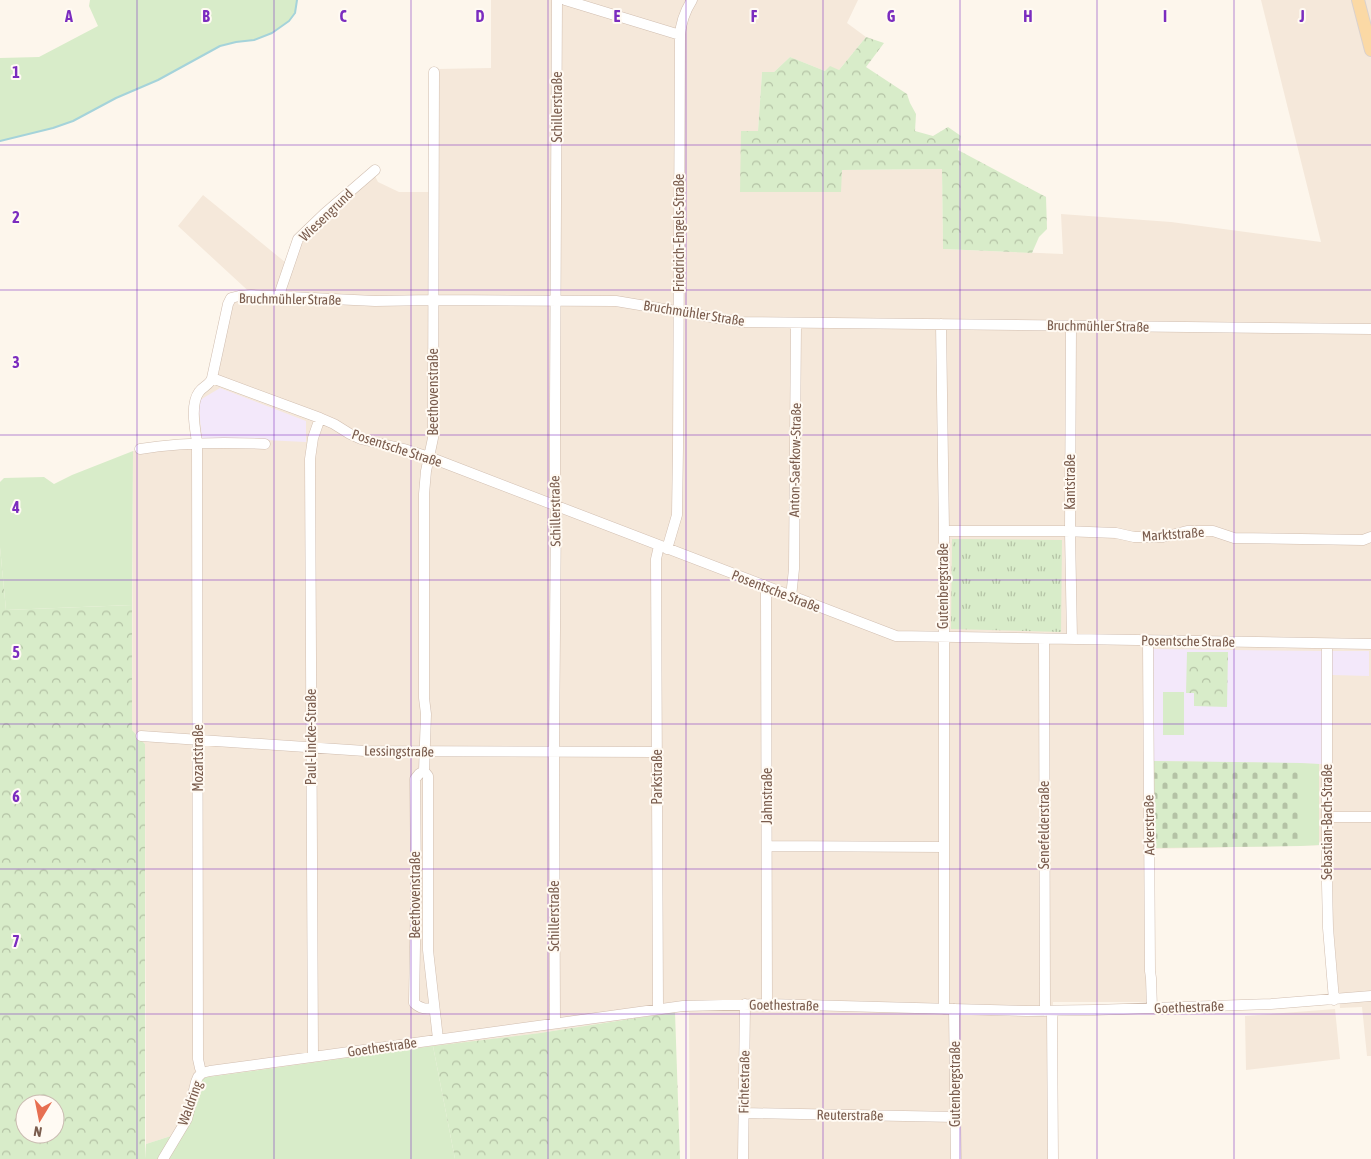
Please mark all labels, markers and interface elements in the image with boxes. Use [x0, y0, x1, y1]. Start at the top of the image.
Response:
text: A [64, 7, 73, 25]
text: B [202, 7, 210, 25]
text: C [339, 7, 347, 25]
text: D [476, 7, 485, 25]
text: E [614, 7, 621, 25]
text: F [751, 7, 758, 25]
text: G [887, 7, 896, 25]
text: H [1023, 7, 1033, 25]
text: I [1163, 7, 1167, 25]
text: J [1298, 7, 1305, 25]
text: 1 [12, 63, 20, 81]
street label: Schillerstraße [549, 71, 565, 143]
street label: Friedrich-Engels-Straße [671, 174, 687, 292]
street label: Wiesengrund [296, 186, 356, 244]
text: 2 [12, 208, 20, 226]
street label: Bruchmühler Straße [239, 290, 341, 308]
street label: Bruchmühler Straße [642, 297, 746, 329]
street label: Bruchmühler Straße [1047, 317, 1149, 335]
street label: Beethovenstraße [425, 348, 441, 436]
text: 3 [12, 353, 20, 371]
street label: Anton-Saefkow-Straße [786, 403, 804, 517]
street label: Posentsche Straße [350, 426, 444, 470]
street label: Kantstraße [1062, 454, 1078, 510]
street label: Schillerstraße [546, 475, 564, 547]
text: 4 [11, 498, 20, 516]
street label: Marktstraße [1141, 524, 1205, 544]
street label: Gutenbergstraße [935, 543, 951, 629]
street label: Posentsche Straße [729, 567, 823, 615]
street label: Posentsche Straße [1141, 632, 1235, 650]
text: 5 [12, 643, 20, 661]
street label: Paul-Lincke-Straße [303, 689, 319, 785]
street label: Mozartstraße [190, 724, 206, 792]
street label: Lessingstraße [364, 742, 434, 760]
street label: Parkstraße [649, 749, 665, 805]
street label: Sebastian-Bach-Straße [1319, 764, 1335, 880]
street label: Jahnstraße [759, 768, 775, 824]
street label: Senefelderstraße [1036, 781, 1052, 869]
text: 6 [12, 787, 20, 805]
street label: Ackerstraße [1140, 795, 1158, 855]
street label: Beethovenstraße [407, 851, 423, 939]
street label: Schillerstraße [546, 880, 562, 952]
text: 7 [12, 932, 20, 950]
street label: Goethestraße [749, 996, 819, 1014]
street label: Goethestraße [1154, 998, 1224, 1016]
street label: Goethestraße [346, 1034, 418, 1060]
street label: Gutenbergstraße [947, 1041, 963, 1127]
street label: Fichtestraße [735, 1050, 753, 1114]
street label: Waldring [175, 1078, 205, 1128]
north arrow [15, 1094, 65, 1144]
street label: Reuterstraße [816, 1106, 884, 1124]
text: N [32, 1123, 43, 1140]

